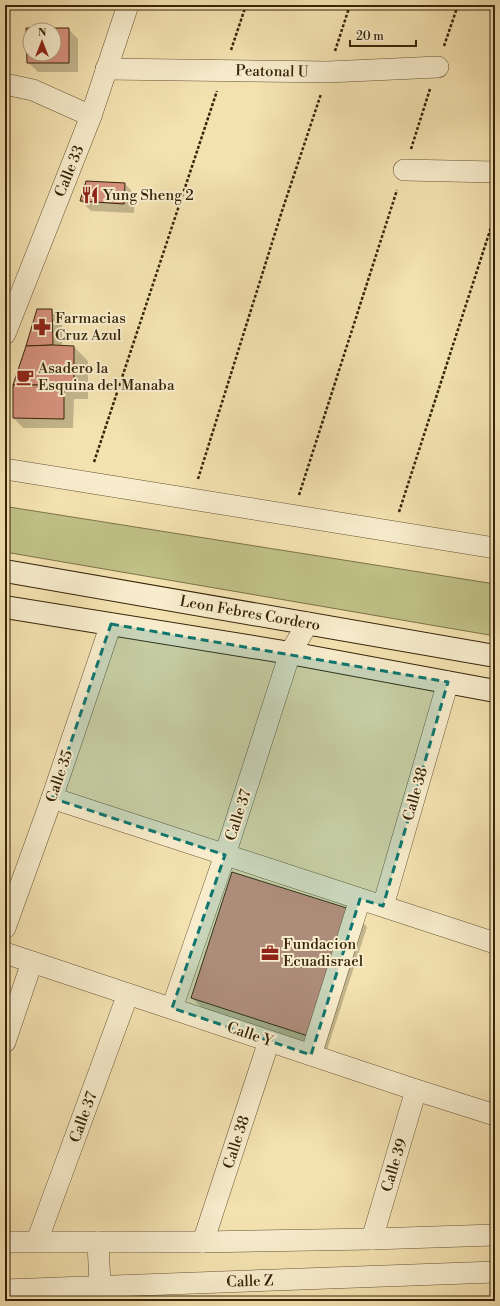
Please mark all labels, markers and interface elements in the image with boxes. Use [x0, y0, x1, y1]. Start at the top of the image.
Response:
north arrow [22, 22, 62, 62]
scale bar [350, 22, 416, 48]
text: N [38, 26, 47, 40]
text: 20 m [356, 29, 384, 44]
street label: Peatonal U [235, 61, 309, 82]
street label: Calle 33 [51, 143, 88, 200]
restaurant icon: Yung Sheng 2 [80, 185, 100, 205]
place label: Yung Sheng 2 [102, 186, 194, 205]
place label: Farmacias Cruz Azul [55, 309, 126, 345]
pharmacy icon: Farmacias Cruz Azul [32, 317, 52, 337]
place label: Asadero la Esquina del Manaba [37, 359, 175, 395]
cafe icon: Asadero la Esquina del Manaba [15, 367, 35, 387]
street label: Leon Febres Cordero [178, 592, 322, 635]
street label: Calle 35 [42, 748, 77, 805]
street label: Calle 38 [399, 765, 432, 823]
street label: Calle 37 [221, 787, 256, 843]
place label: Fundacion Ecuadisrael [283, 935, 364, 971]
office icon: Fundacion Ecuadisrael [260, 943, 280, 963]
street label: Calle Y [224, 1018, 276, 1052]
street label: Calle 37 [65, 1089, 102, 1145]
street label: Calle 38 [219, 1113, 254, 1171]
street label: Calle 39 [377, 1136, 412, 1194]
street label: Calle Z [226, 1271, 274, 1292]

